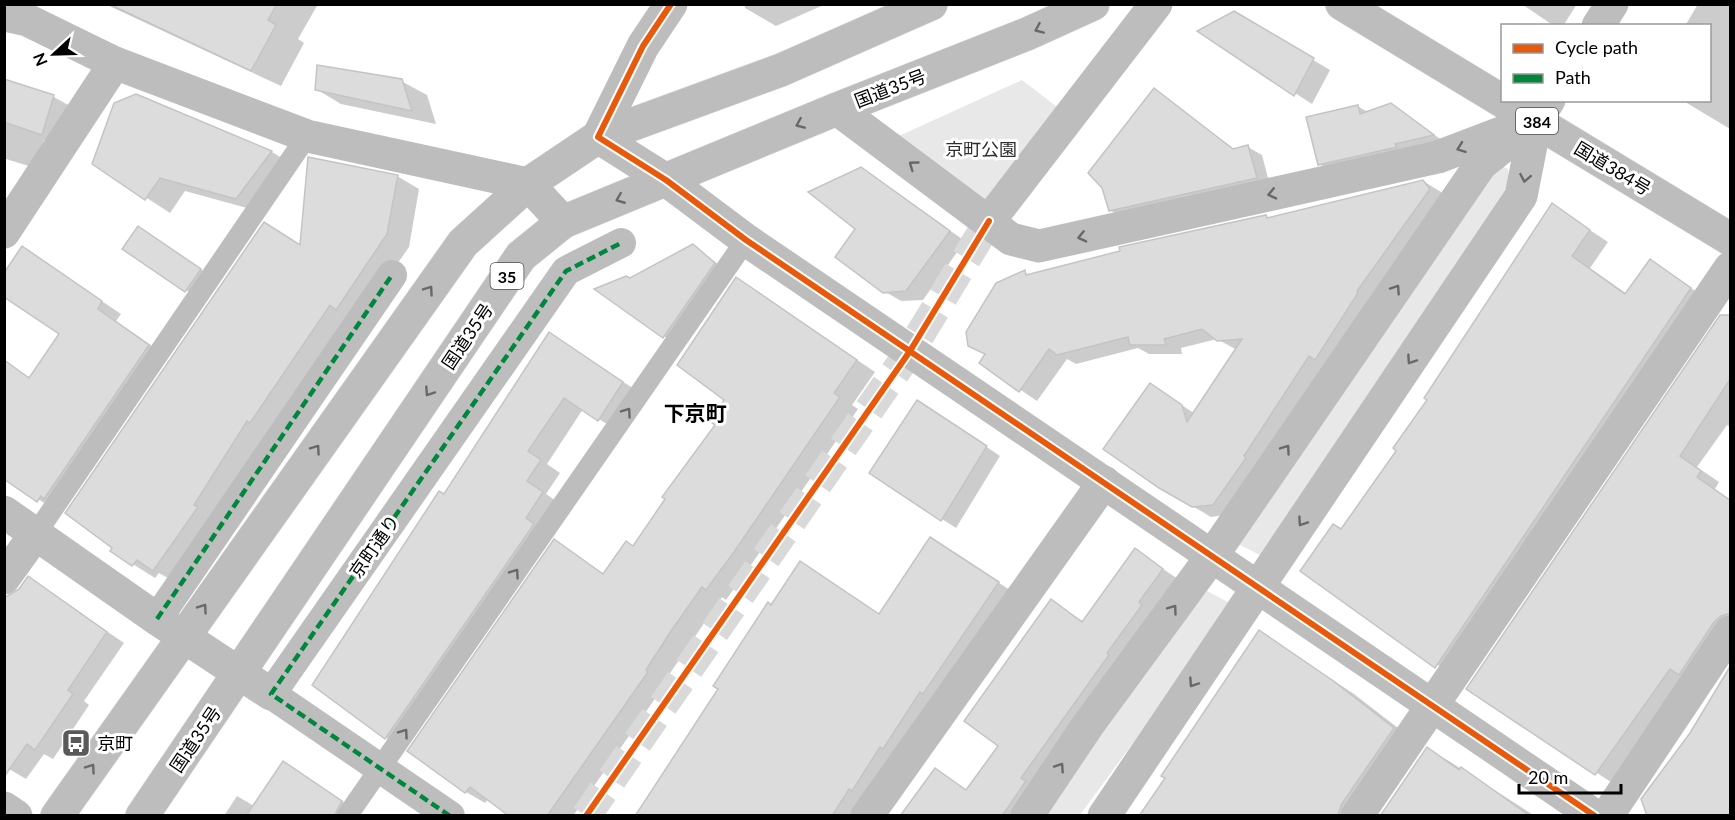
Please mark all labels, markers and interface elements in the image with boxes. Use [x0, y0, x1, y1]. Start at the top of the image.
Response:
one-way arrow [1035, 22, 1046, 34]
north arrow [24, 24, 84, 84]
legend [1501, 24, 1711, 102]
text: Cycle path [1555, 36, 1638, 58]
text: N [29, 51, 51, 69]
street label: 国道35号 [851, 64, 929, 112]
text: Path [1555, 66, 1591, 88]
road number: 384 [1516, 108, 1558, 134]
one-way arrow [795, 117, 806, 129]
street label: 国道384号 [1571, 137, 1655, 199]
park label: 京町公園 [945, 138, 1017, 160]
one-way arrow [1456, 141, 1467, 154]
one-way arrow [909, 161, 920, 172]
one-way arrow [1519, 173, 1532, 183]
one-way arrow [1267, 187, 1277, 200]
one-way arrow [615, 192, 626, 204]
one-way arrow [1077, 229, 1087, 242]
road number: 35 [490, 263, 524, 289]
one-way arrow [1389, 284, 1400, 295]
one-way arrow [422, 286, 433, 297]
street label: 国道35号 [437, 299, 497, 373]
one-way arrow [1406, 354, 1418, 364]
one-way arrow [425, 385, 436, 396]
district label: 下京町 [664, 400, 727, 425]
one-way arrow [620, 408, 631, 419]
one-way arrow [309, 445, 320, 456]
one-way arrow [1279, 445, 1290, 456]
street label: 京町通り [344, 510, 404, 582]
one-way arrow [1298, 515, 1309, 526]
one-way arrow [508, 568, 519, 579]
one-way arrow [196, 604, 207, 615]
one-way arrow [1166, 604, 1177, 615]
one-way arrow [1189, 677, 1200, 688]
street label: 国道35号 [165, 702, 225, 776]
bus stop icon: 京町 [60, 727, 92, 759]
one-way arrow [397, 728, 408, 739]
place label: 京町 [97, 732, 133, 754]
scale bar [1519, 757, 1621, 795]
one-way arrow [84, 763, 95, 774]
one-way arrow [1052, 763, 1064, 773]
text: 20 m [1528, 766, 1568, 788]

